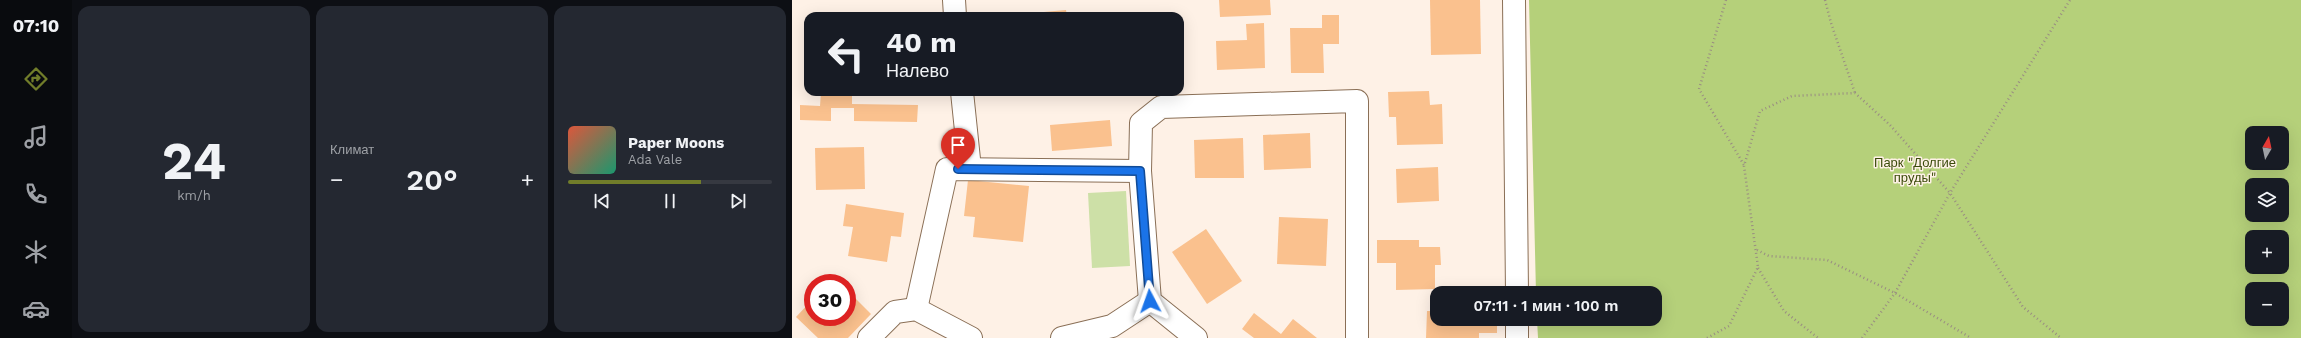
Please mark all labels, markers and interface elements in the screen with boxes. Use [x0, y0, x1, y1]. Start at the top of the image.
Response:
text: 07:10 [13, 15, 59, 36]
text: 40 m [886, 26, 956, 59]
icon: left [820, 28, 872, 80]
text: Налево [886, 60, 949, 81]
icon: directions [22, 65, 50, 93]
icon: music [22, 123, 50, 151]
north arrow [2245, 126, 2289, 170]
map controls [2245, 126, 2289, 326]
pin [941, 128, 975, 169]
text: 24 [162, 131, 226, 192]
text: Paper Moons [628, 134, 724, 152]
icon: arrive [947, 134, 969, 156]
text: Климат [330, 142, 374, 157]
text: Ada Vale [628, 152, 682, 167]
park label: Парк "Долгие пруды" [1874, 155, 1956, 185]
text: 20° [406, 162, 458, 197]
text: − [330, 167, 343, 192]
text: + [521, 167, 534, 192]
button: layers [2245, 178, 2289, 222]
icon: phone [22, 180, 50, 208]
text: km/h [177, 188, 211, 203]
icon: previous [591, 190, 613, 212]
icon: pause [659, 190, 681, 212]
icon: next [727, 190, 749, 212]
button: + [2245, 230, 2289, 274]
icon: climate [22, 238, 50, 266]
speed limit sign: 30 [804, 274, 856, 326]
position arrow [1129, 280, 1171, 322]
button: − [2245, 282, 2289, 326]
icon: car [22, 295, 50, 323]
text: 07:11 · 1 мин · 100 m [1474, 297, 1618, 315]

